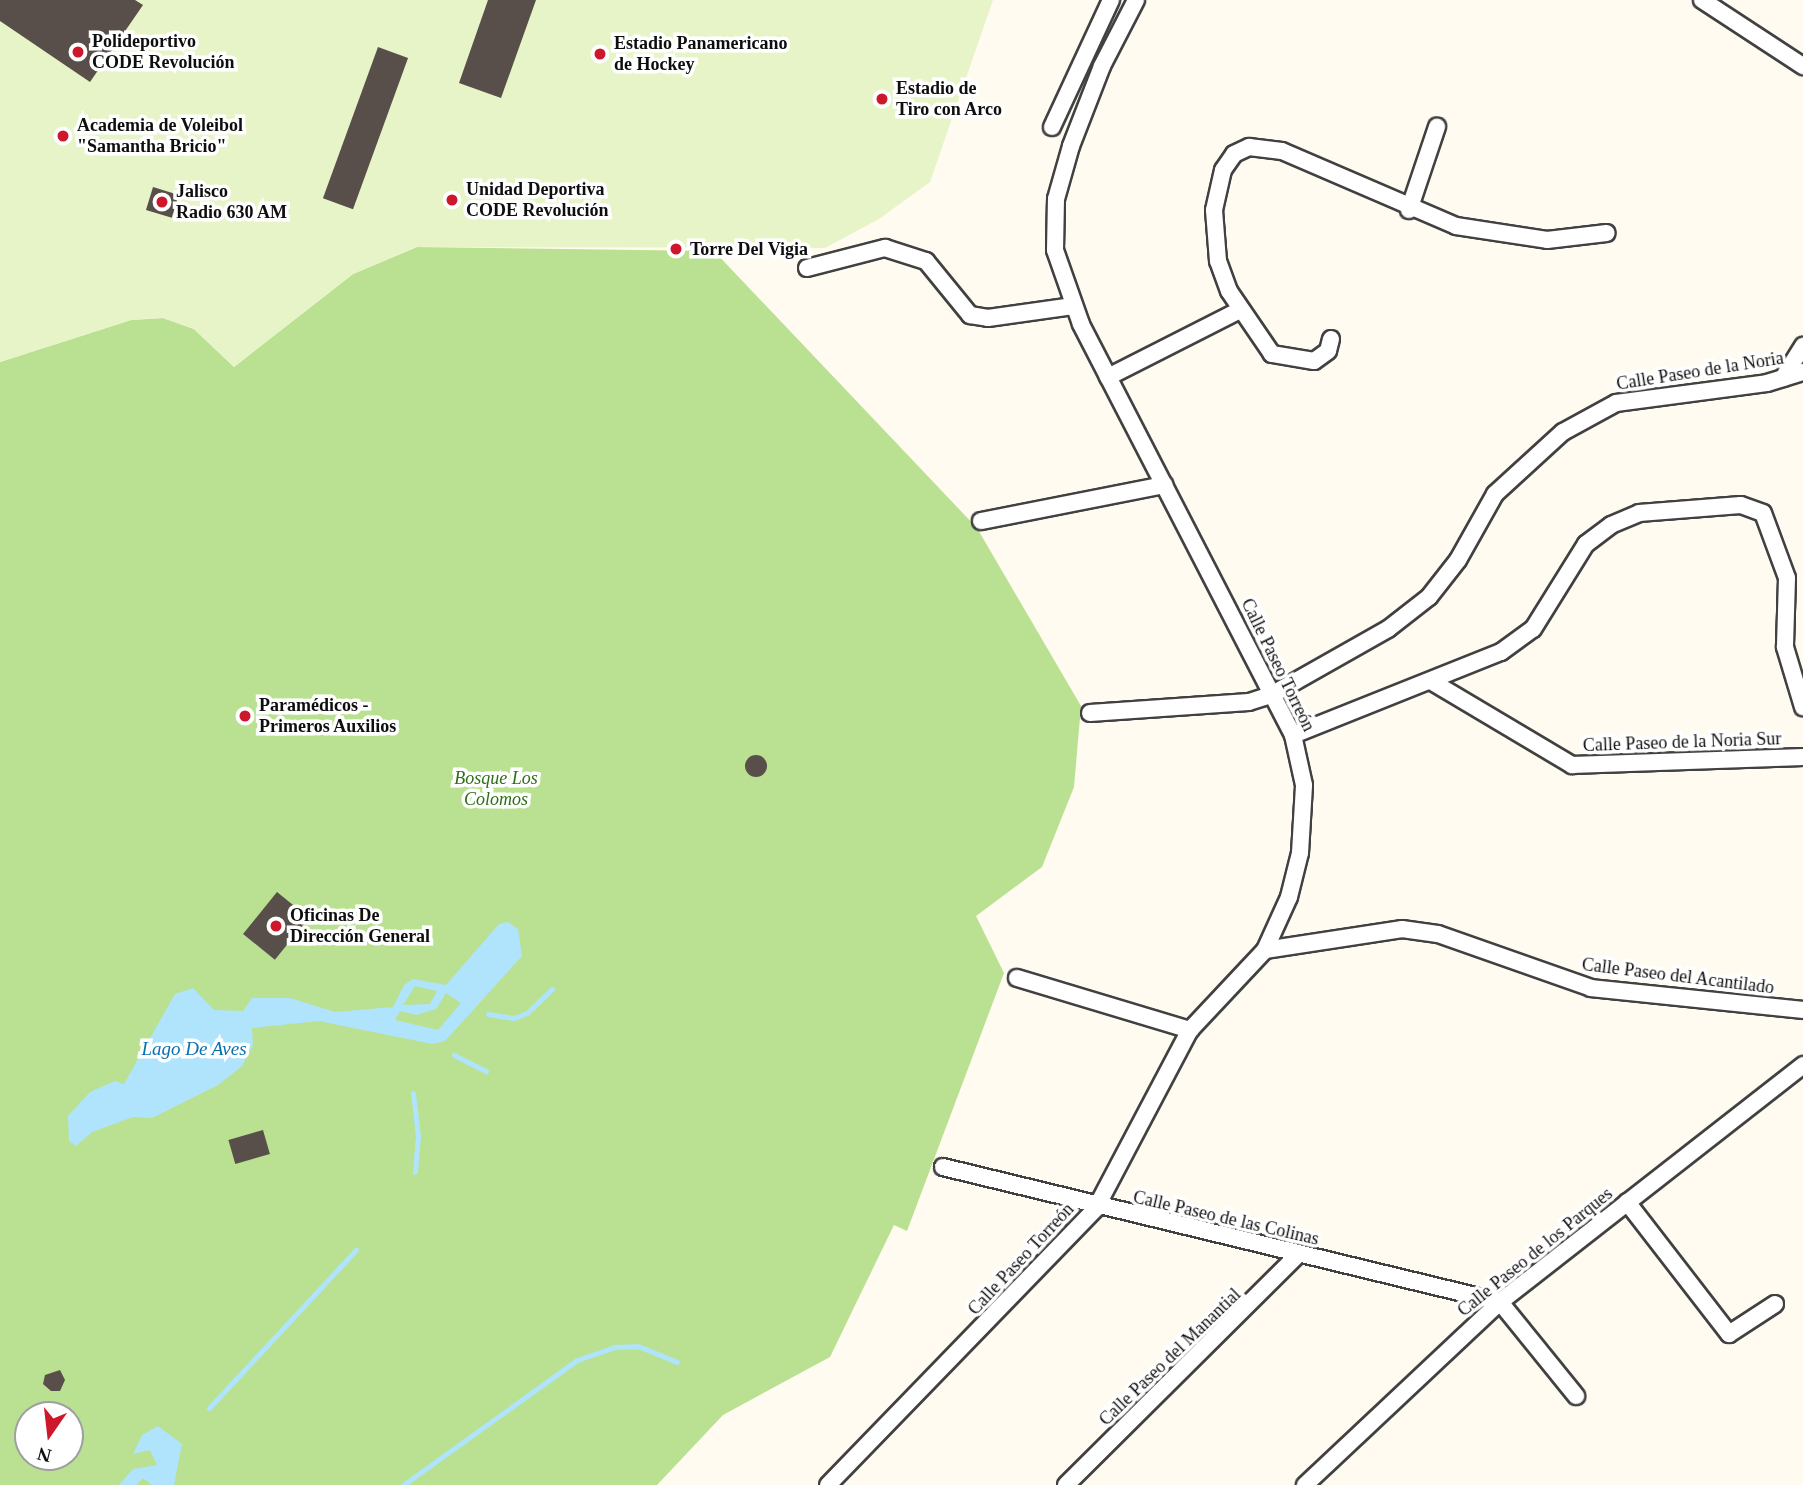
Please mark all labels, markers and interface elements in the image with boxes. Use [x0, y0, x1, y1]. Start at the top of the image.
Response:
place label: Polideportivo CODE Revolución [92, 31, 235, 74]
place label: Estadio Panamericano de Hockey [614, 33, 787, 76]
marker: Polideportivo CODE Revolución [70, 44, 86, 60]
marker: Estadio Panamericano de Hockey [592, 46, 608, 62]
place label: Estadio de Tiro con Arco [896, 78, 1003, 120]
marker: Estadio de Tiro con Arco [874, 91, 890, 107]
place label: Academia de Voleibol "Samantha Bricio" [77, 115, 243, 158]
marker: Academia de Voleibol "Samantha Bricio" [55, 128, 71, 144]
place label: Unidad Deportiva CODE Revolución [466, 179, 609, 222]
place label: Jalisco Radio 630 AM [176, 181, 288, 224]
marker: Unidad Deportiva CODE Revolución [444, 192, 460, 208]
marker: Jalisco Radio 630 AM [154, 194, 170, 210]
place label: Torre Del Vigia [690, 238, 808, 260]
marker: Torre Del Vigia [668, 241, 684, 257]
street label: Calle Paseo de la Noria [1615, 347, 1785, 395]
street label: Calle Paseo Torreón [1236, 595, 1320, 735]
place label: Paramédicos - Primeros Auxilios [259, 695, 397, 738]
marker: Paramédicos - Primeros Auxilios [237, 708, 253, 724]
street label: Calle Paseo de la Noria Sur [1582, 728, 1782, 756]
park label: Bosque Los Colomos [454, 768, 538, 810]
place label: Oficinas De Dirección General [290, 905, 430, 948]
marker: Oficinas De Dirección General [268, 918, 284, 934]
street label: Calle Paseo del Acantilado [1580, 953, 1776, 999]
water label: Lago De Aves [141, 1038, 247, 1060]
street label: Calle Paseo de los Parques [1453, 1183, 1617, 1321]
street label: Calle Paseo de las Colinas [1131, 1186, 1321, 1250]
street label: Calle Paseo Torreón [963, 1198, 1079, 1320]
street label: Calle Paseo del Manantial [1095, 1284, 1245, 1430]
north arrow [14, 1401, 84, 1471]
text: N [35, 1443, 53, 1467]

